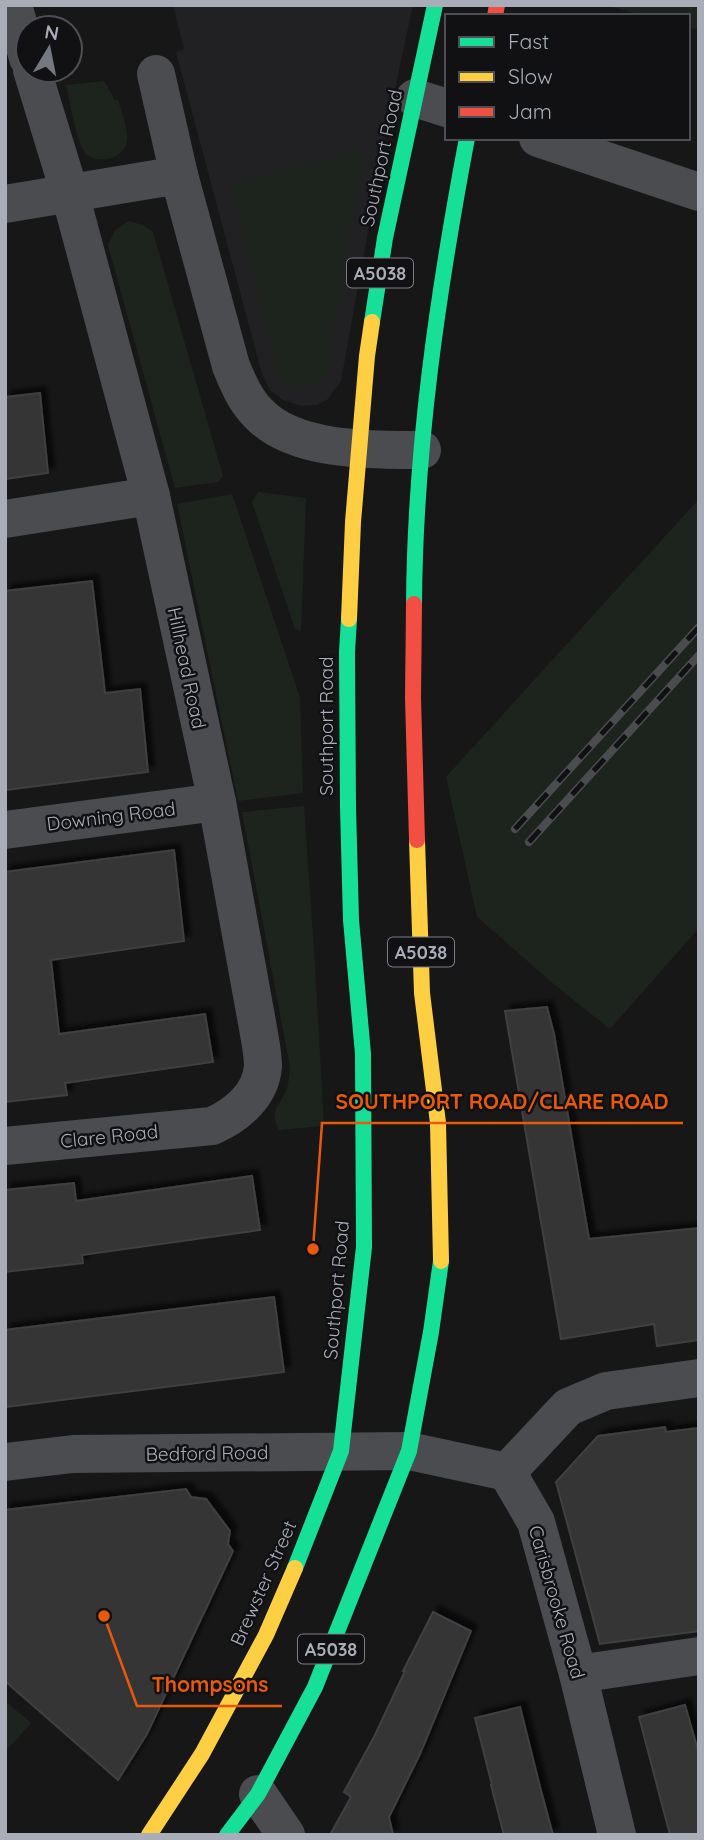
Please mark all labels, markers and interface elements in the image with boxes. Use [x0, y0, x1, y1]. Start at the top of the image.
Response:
north arrow [14, 14, 84, 84]
legend [445, 14, 690, 140]
text: N [43, 19, 61, 45]
text: Fast [508, 28, 549, 54]
text: Slow [508, 63, 553, 89]
street label: Southport Road [355, 87, 407, 229]
text: Jam [508, 98, 552, 124]
road number: A5038 [347, 258, 413, 288]
street label: Hillhead Road [162, 605, 212, 731]
street label: Southport Road [314, 656, 338, 796]
street label: Downing Road [45, 796, 177, 836]
road number: A5038 [388, 937, 454, 967]
callout: SOUTHPORT ROAD/CLARE ROAD [322, 1081, 683, 1123]
text: SOUTHPORT ROAD/CLARE ROAD [336, 1088, 668, 1114]
street label: Clare Road [59, 1119, 159, 1153]
street label: Southport Road [318, 1220, 354, 1360]
street label: Bedford Road [145, 1440, 269, 1466]
street label: Brewster Street [225, 1517, 301, 1649]
street label: Carisbrooke Road [524, 1523, 590, 1681]
road number: A5038 [298, 1634, 364, 1664]
callout: Thompsons [137, 1664, 282, 1706]
text: Thompsons [152, 1671, 268, 1697]

